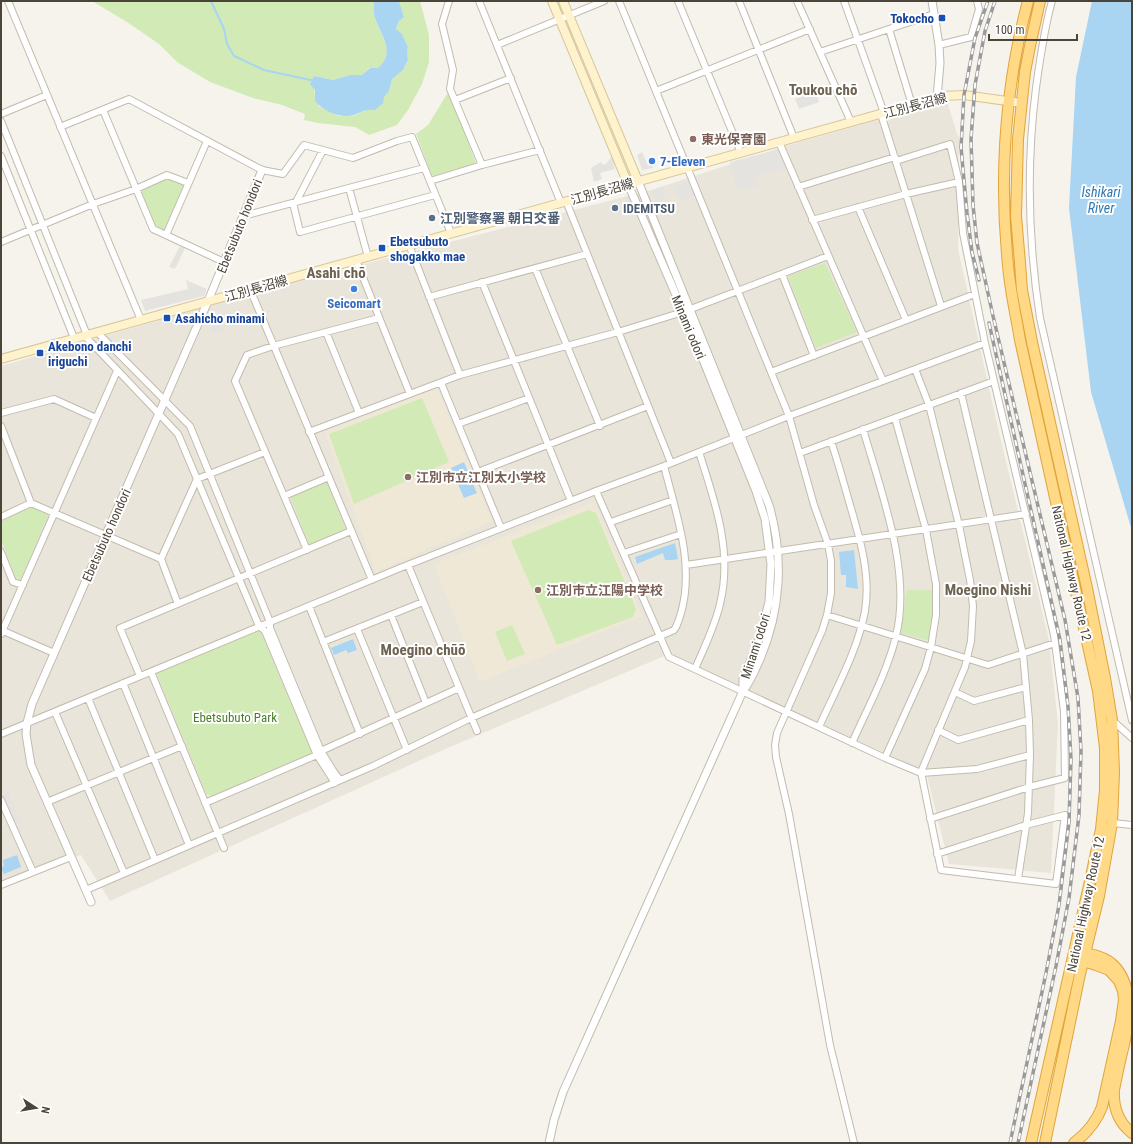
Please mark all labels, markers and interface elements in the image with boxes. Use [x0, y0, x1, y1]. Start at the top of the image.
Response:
place label: Tokocho [890, 11, 935, 26]
marker: Tokocho [937, 13, 947, 23]
scale bar [989, 16, 1077, 42]
text: 100 m [995, 23, 1025, 37]
district label: Toukou chō [789, 81, 857, 99]
street label: 江別長沼線 [882, 90, 948, 121]
place label: 東光保育園 [701, 132, 766, 147]
marker: 東光保育園 [688, 134, 698, 144]
place label: 7-Eleven [660, 154, 705, 169]
marker: 7-Eleven [647, 156, 657, 166]
street label: 江別長沼線 [569, 175, 635, 208]
street label: Ebetsubuto hondori [214, 177, 265, 275]
water label: Ishikari River [1081, 184, 1121, 216]
place label: IDEMITSU [623, 201, 675, 216]
marker: IDEMITSU [610, 203, 620, 213]
place label: 江別警察署 朝日交番 [440, 211, 560, 226]
marker: 江別警察署 朝日交番 [427, 213, 437, 223]
place label: Ebetsubuto shogakko mae [390, 234, 465, 264]
marker: Ebetsubuto shogakko mae [377, 243, 387, 253]
district label: Asahi chō [306, 264, 366, 282]
street label: 江別長沼線 [223, 272, 289, 305]
marker: Seicomart [349, 284, 359, 294]
street label: Minami odori [668, 293, 709, 361]
place label: Seicomart [327, 296, 381, 311]
place label: Asahicho minami [175, 311, 265, 326]
marker: Asahicho minami [162, 313, 172, 323]
place label: Akebono danchi iriguchi [48, 339, 131, 369]
marker: Akebono danchi iriguchi [35, 348, 45, 358]
place label: 江別市立江別太小学校 [416, 470, 546, 485]
marker: 江別市立江別太小学校 [403, 472, 413, 482]
street label: Ebetsubuto hondori [79, 486, 134, 584]
street label: National Highway Route 12 [1049, 504, 1094, 642]
district label: Moegino Nishi [945, 581, 1031, 599]
place label: 江別市立江陽中学校 [546, 583, 663, 598]
marker: 江別市立江陽中学校 [533, 585, 543, 595]
street label: Minami odori [738, 612, 773, 681]
district label: Moegino chūō [381, 641, 465, 659]
park label: Ebetsubuto Park [193, 710, 277, 725]
street label: National Highway Route 12 [1064, 835, 1107, 973]
north arrow [16, 1088, 56, 1128]
text: N [38, 1105, 52, 1115]

